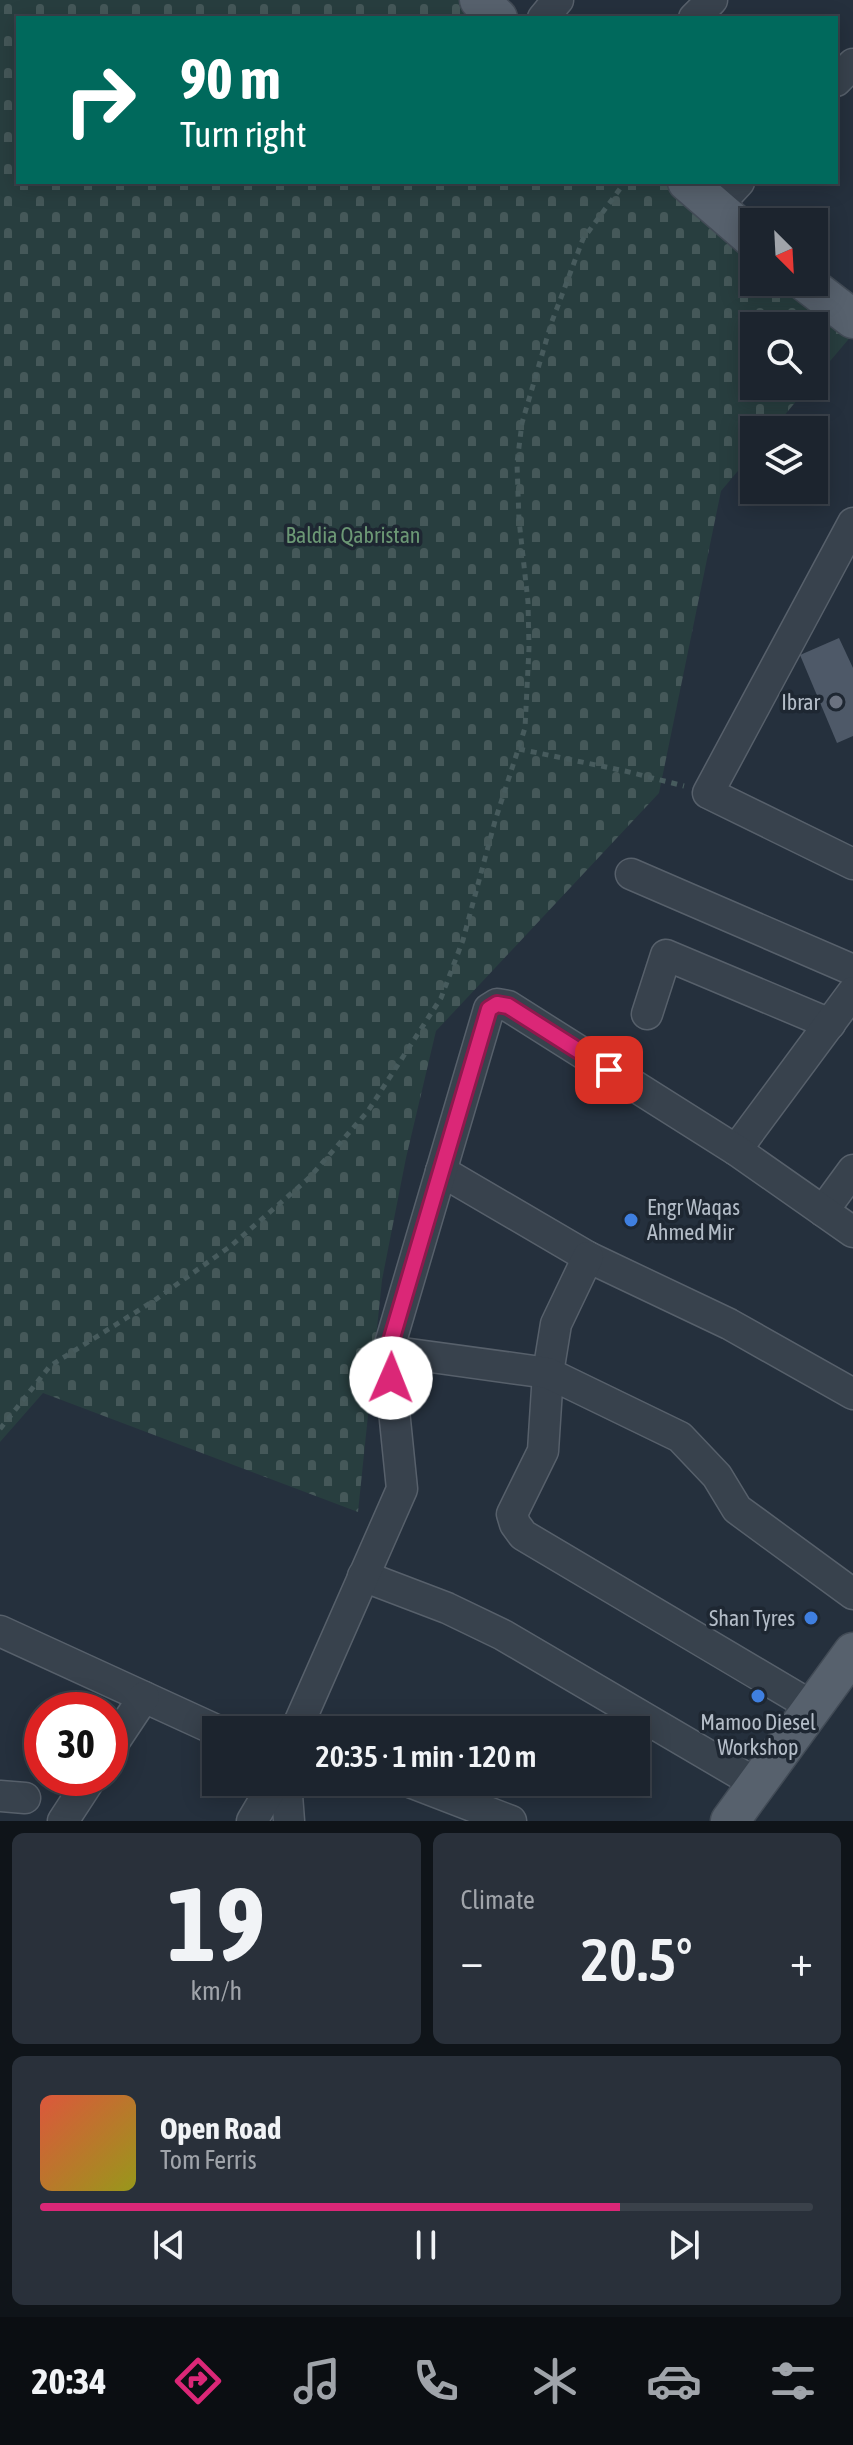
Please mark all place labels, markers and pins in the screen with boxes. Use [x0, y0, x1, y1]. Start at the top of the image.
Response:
place label: Ibrar [781, 689, 821, 715]
marker: Ibrar [827, 693, 845, 711]
pin [575, 1036, 643, 1104]
place label: Engr Waqas Ahmed Mir [647, 1194, 740, 1245]
marker: Engr Waqas Ahmed Mir [622, 1211, 640, 1229]
place label: Shan Tyres [709, 1605, 795, 1631]
marker: Shan Tyres [802, 1609, 820, 1627]
marker: Mamoo Diesel Workshop [749, 1687, 767, 1705]
place label: Mamoo Diesel Workshop [700, 1709, 816, 1760]

